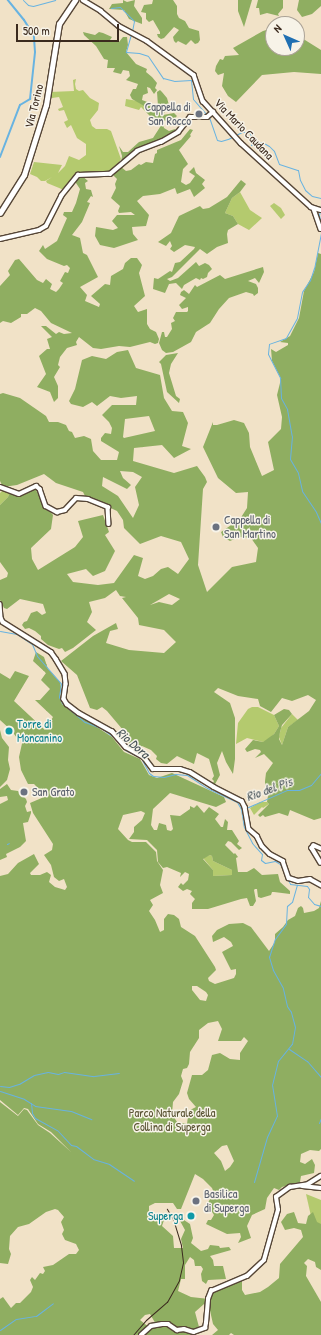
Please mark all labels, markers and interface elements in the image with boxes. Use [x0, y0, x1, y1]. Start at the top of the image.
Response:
scale bar [18, 16, 121, 42]
north arrow [265, 16, 305, 56]
text: N [270, 21, 284, 35]
text: 500 m [23, 22, 50, 39]
street label: Via Torino [22, 82, 46, 130]
street label: Via Mario Caudana [211, 95, 277, 163]
place label: Cappella di San Rocco [145, 100, 191, 128]
marker: Cappella di San Rocco [194, 109, 204, 119]
place label: Cappella di San Martino [224, 513, 276, 541]
marker: Cappella di San Martino [211, 522, 221, 532]
place label: Torre di Moncanino [17, 717, 62, 745]
water label: Rio Dora [113, 724, 153, 762]
marker: Torre di Moncanino [4, 726, 14, 736]
water label: Rio del Pis [244, 773, 294, 805]
place label: San Grato [32, 785, 74, 799]
marker: San Grato [19, 787, 29, 797]
park label: Parco Naturale della Collina di Superga [129, 1106, 215, 1134]
place label: Basilica di Superga [204, 1187, 249, 1215]
marker: Basilica di Superga [191, 1196, 201, 1206]
place label: Superga [148, 1209, 183, 1223]
marker: Superga [186, 1211, 196, 1221]

